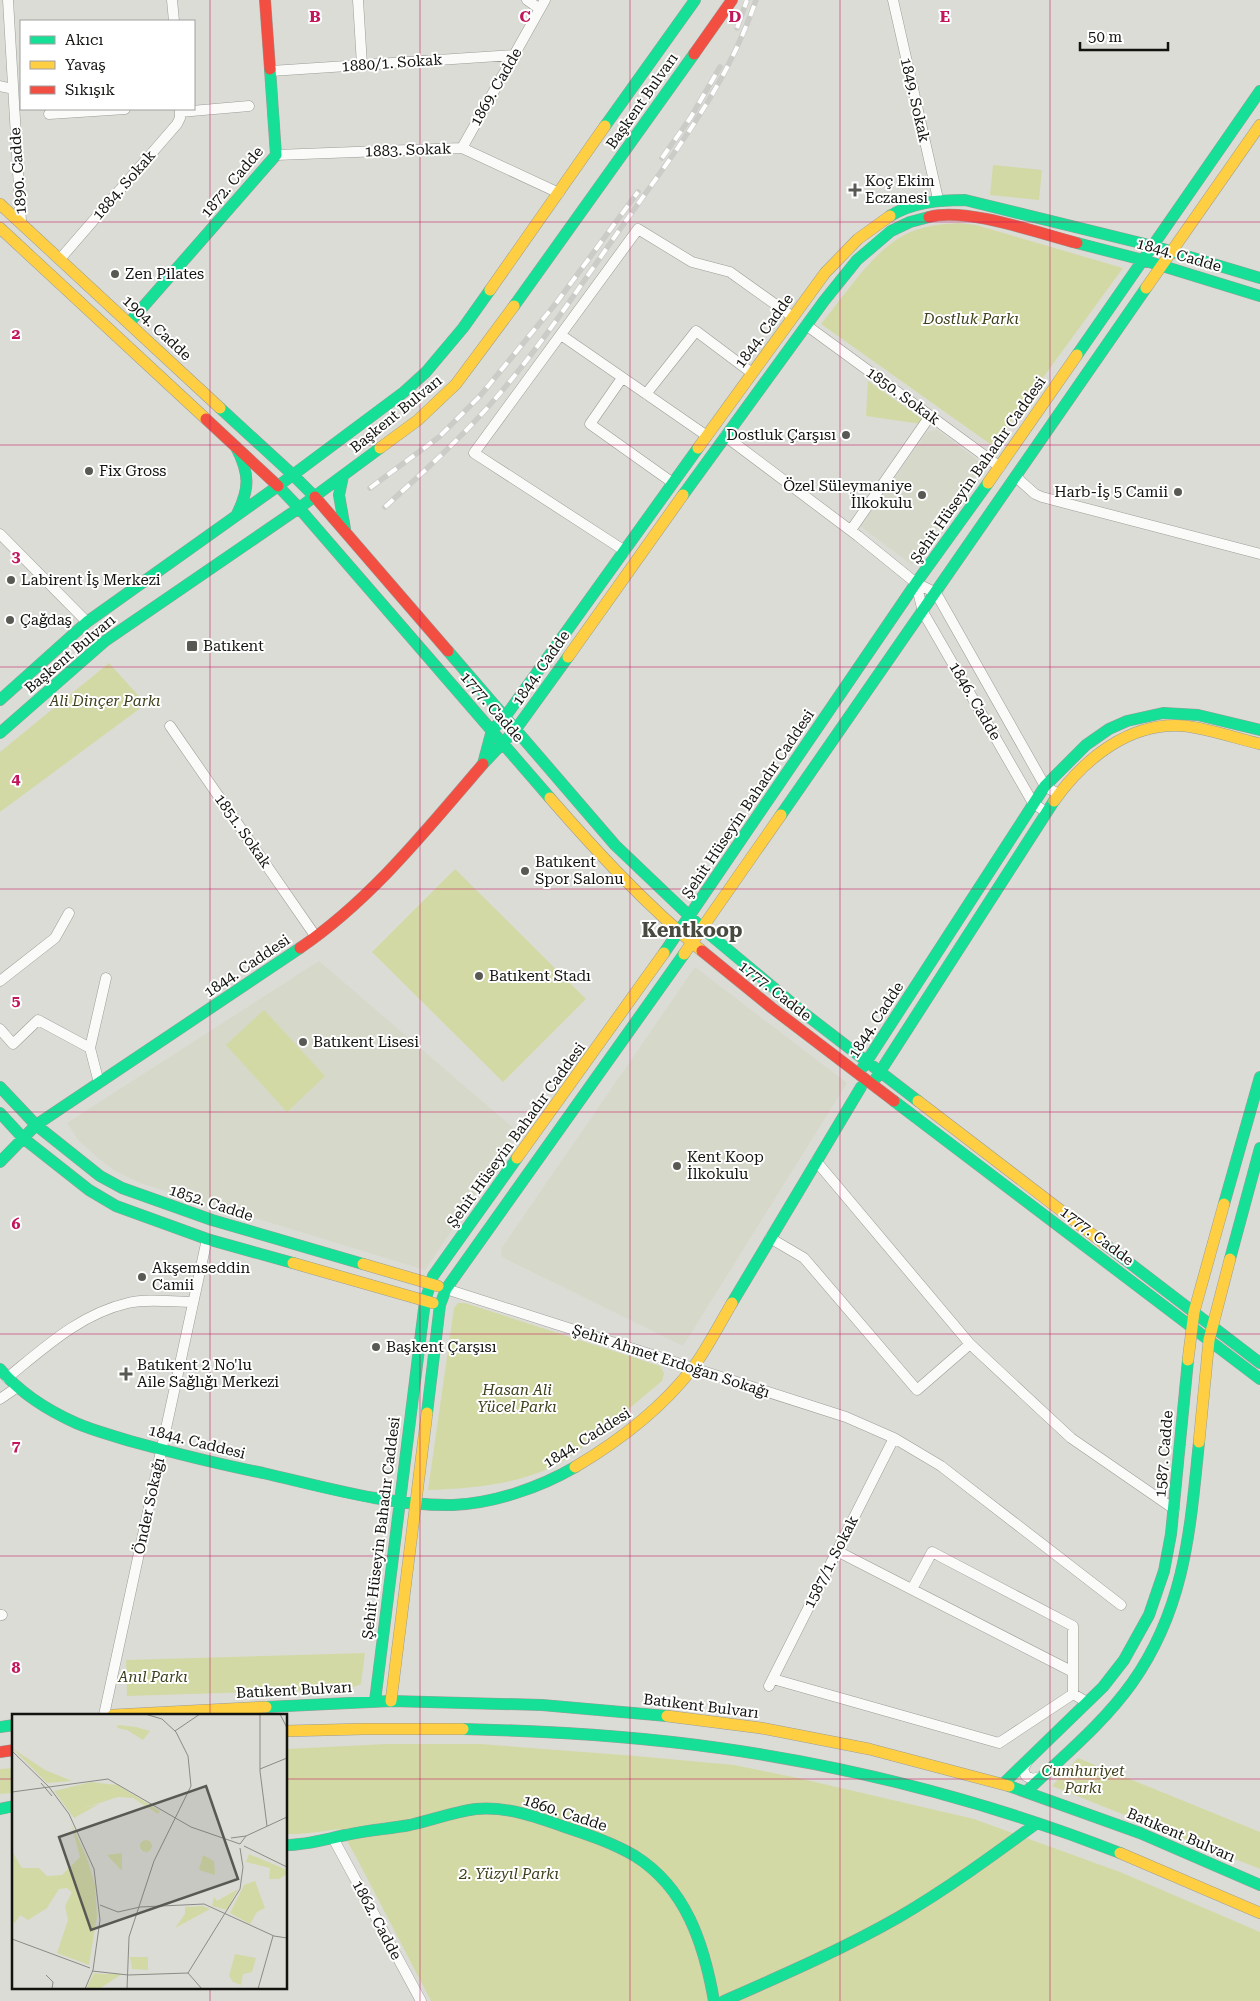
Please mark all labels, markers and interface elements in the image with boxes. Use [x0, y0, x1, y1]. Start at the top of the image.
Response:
text: B [309, 7, 321, 26]
text: C [519, 7, 531, 26]
text: D [729, 7, 742, 26]
text: E [940, 7, 950, 26]
legend [20, 20, 195, 110]
scale bar [1080, 20, 1168, 52]
text: 50 m [1088, 28, 1123, 46]
text: Akıcı [65, 31, 103, 49]
street label: 1869. Cadde [466, 45, 526, 129]
street label: Başkent Bulvarı [602, 49, 682, 152]
street label: 1880/1. Sokak [341, 50, 444, 76]
text: Yavaş [65, 56, 106, 74]
street label: 1849. Sokak [896, 56, 934, 145]
text: Sıkışık [65, 81, 115, 99]
street label: 1890. Cadde [6, 127, 30, 215]
street label: 1883. Sokak [364, 139, 452, 161]
street label: 1872. Cadde [197, 143, 267, 221]
street label: 1884. Sokak [89, 146, 160, 224]
place label: Koç Ekim Eczanesi [865, 172, 935, 207]
marker: Koç Ekim Eczanesi [849, 184, 861, 196]
street label: 1844. Cadde [1134, 234, 1224, 276]
place label: Zen Pilates [125, 265, 204, 283]
marker: Zen Pilates [109, 268, 121, 280]
street label: 1844. Cadde [731, 290, 797, 372]
street label: 1904. Cadde [119, 292, 195, 364]
park label: Dostluk Parkı [922, 310, 1019, 328]
text: 2 [12, 324, 21, 343]
street label: 1850. Sokak [863, 363, 944, 429]
street label: Başkent Bulvarı [346, 371, 446, 457]
street label: Şehit Hüseyin Bahadır Caddesi [906, 373, 1050, 567]
place label: Dostluk Çarşısı [726, 426, 836, 444]
marker: Dostluk Çarşısı [840, 429, 852, 441]
place label: Fix Gross [99, 462, 166, 480]
marker: Fix Gross [83, 465, 95, 477]
place label: Özel Süleymaniye İlkokulu [783, 477, 913, 512]
place label: Harb-İş 5 Camii [1054, 483, 1168, 501]
marker: Harb-İş 5 Camii [1172, 486, 1184, 498]
marker: Özel Süleymaniye İlkokulu [916, 489, 928, 501]
text: 3 [12, 547, 21, 566]
place label: Labirent İş Merkezi [21, 571, 161, 589]
marker: Labirent İş Merkezi [5, 574, 17, 586]
place label: Çağdaş [20, 611, 72, 629]
street label: Başkent Bulvarı [21, 611, 119, 697]
marker: Çağdaş [4, 614, 16, 626]
street label: 1844. Cadde [509, 627, 573, 709]
place label: Batıkent [203, 637, 264, 655]
marker: Batıkent [185, 639, 199, 653]
street label: 1846. Cadde [945, 659, 1005, 743]
street label: 1777. Cadde [457, 668, 527, 746]
park label: Ali Dinçer Parkı [48, 692, 161, 710]
street label: Şehit Hüseyin Bahadır Caddesi [678, 706, 818, 902]
text: 4 [12, 769, 21, 788]
street label: 1851. Sokak [211, 790, 276, 872]
place label: Batıkent Spor Salonu [535, 853, 624, 888]
marker: Batıkent Spor Salonu [519, 865, 531, 877]
district label: Kentkoop [642, 918, 742, 942]
street label: 1844. Caddesi [201, 931, 293, 1001]
street label: 1777. Cadde [735, 957, 815, 1025]
place label: Batıkent Stadı [489, 967, 591, 985]
marker: Batıkent Stadı [473, 970, 485, 982]
street label: 1844. Cadde [845, 978, 907, 1062]
text: 5 [12, 991, 21, 1010]
place label: Batıkent Lisesi [313, 1033, 419, 1051]
marker: Batıkent Lisesi [297, 1036, 309, 1048]
street label: Şehit Hüseyin Bahadır Caddesi [443, 1039, 589, 1231]
place label: Kent Koop İlkokulu [687, 1148, 764, 1183]
marker: Kent Koop İlkokulu [671, 1160, 683, 1172]
street label: 1852. Cadde [167, 1181, 255, 1225]
street label: 1777. Cadde [1057, 1202, 1137, 1270]
text: 6 [12, 1214, 21, 1233]
place label: Akşemseddin Camii [152, 1259, 250, 1294]
marker: Akşemseddin Camii [136, 1271, 148, 1283]
street label: Şehit Ahmet Erdoğan Sokağı [570, 1321, 772, 1402]
place label: Başkent Çarşısı [386, 1338, 497, 1356]
marker: Başkent Çarşısı [370, 1341, 382, 1353]
place label: Batıkent 2 No'lu Aile Sağlığı Merkezi [137, 1356, 279, 1391]
marker: Batıkent 2 No'lu Aile Sağlığı Merkezi [119, 1367, 133, 1381]
park label: Hasan Ali Yücel Parkı [477, 1381, 557, 1416]
street label: 1844. Caddesi [540, 1404, 634, 1472]
street label: 1587. Cadde [1151, 1410, 1177, 1498]
street label: Şehit Hüseyin Bahadır Caddesi [358, 1416, 404, 1640]
street label: 1844. Caddesi [147, 1421, 248, 1463]
text: 7 [12, 1436, 21, 1455]
street label: Önder Sokağı [130, 1456, 168, 1556]
street label: 1587/1. Sokak [800, 1512, 862, 1611]
text: 8 [12, 1658, 21, 1677]
park label: Anıl Parkı [117, 1668, 188, 1686]
street label: Batıkent Bulvarı [236, 1678, 353, 1702]
street label: Batıkent Bulvarı [642, 1690, 760, 1722]
inset map [12, 1714, 288, 1988]
park label: Cumhuriyet Parkı [1042, 1762, 1125, 1797]
street label: 1860. Cadde [521, 1791, 609, 1835]
street label: Batıkent Bulvarı [1124, 1804, 1238, 1866]
park label: 2. Yüzyıl Parkı [458, 1865, 559, 1883]
street label: 1862. Cadde [349, 1877, 405, 1963]

